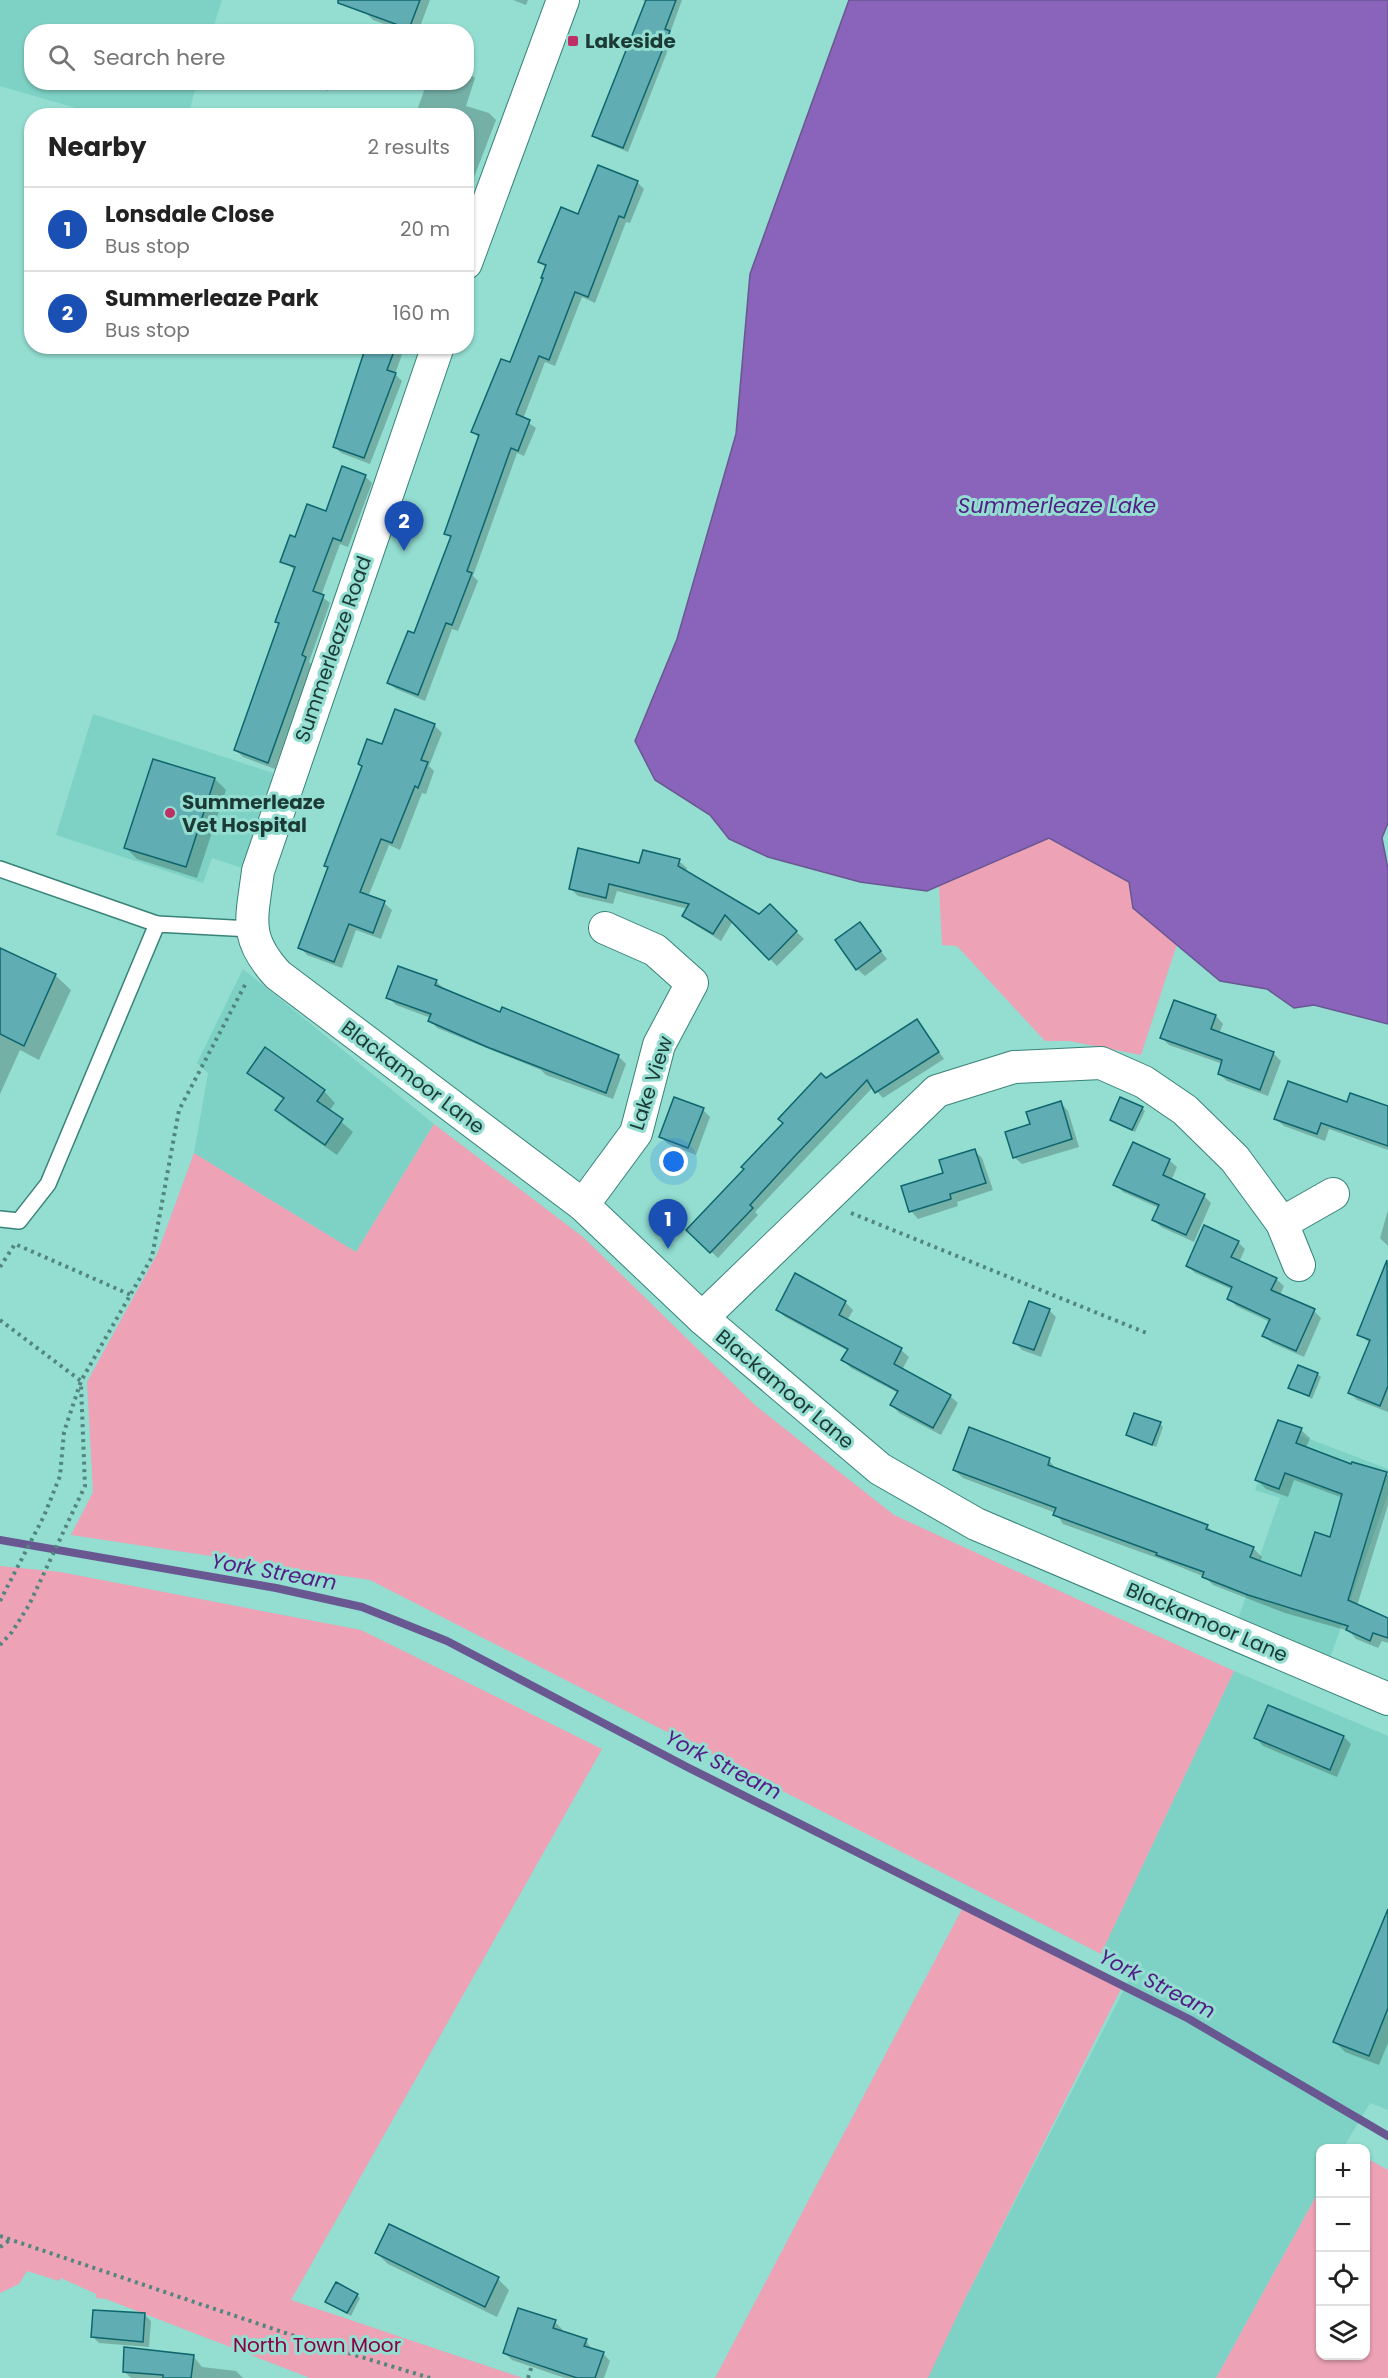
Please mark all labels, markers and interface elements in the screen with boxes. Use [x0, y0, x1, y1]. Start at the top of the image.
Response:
search box [24, 24, 474, 90]
place label: Lakeside [585, 27, 676, 55]
marker: Lakeside [566, 34, 580, 48]
icon: search [45, 41, 78, 74]
text: Search here [93, 42, 226, 73]
text: Nearby [48, 129, 146, 165]
text: 2 results [367, 133, 450, 161]
text: Lonsdale Close [105, 199, 274, 230]
text: 1 [64, 215, 71, 243]
text: 20 m [400, 215, 450, 243]
text: Bus stop [105, 232, 190, 260]
text: Summerleaze Park [105, 283, 319, 314]
text: 2 [62, 299, 73, 327]
text: 160 m [392, 299, 450, 327]
text: Bus stop [105, 316, 190, 344]
water label: Summerleaze Lake [958, 491, 1156, 520]
pin: 2 [384, 502, 424, 551]
street label: Summerleaze Road [288, 552, 378, 746]
place label: Summerleaze Vet Hospital [182, 788, 325, 839]
marker: Summerleaze Vet Hospital [163, 806, 177, 820]
street label: Blackamoor Lane [335, 1014, 491, 1140]
street label: Lake View [623, 1032, 680, 1134]
your location [659, 1147, 688, 1176]
pin: 1 [648, 1200, 688, 1249]
street label: Blackamoor Lane [710, 1323, 860, 1455]
water label: York Stream [209, 1546, 339, 1597]
street label: Blackamoor Lane [1122, 1575, 1292, 1669]
water label: York Stream [660, 1723, 786, 1806]
water label: York Stream [1094, 1942, 1220, 2025]
map controls [1316, 2144, 1370, 2360]
button: + [1316, 2144, 1370, 2198]
button: − [1316, 2198, 1370, 2252]
button: locate [1316, 2252, 1370, 2306]
button: layers [1316, 2306, 1370, 2360]
park label: North Town Moor [233, 2331, 401, 2359]

